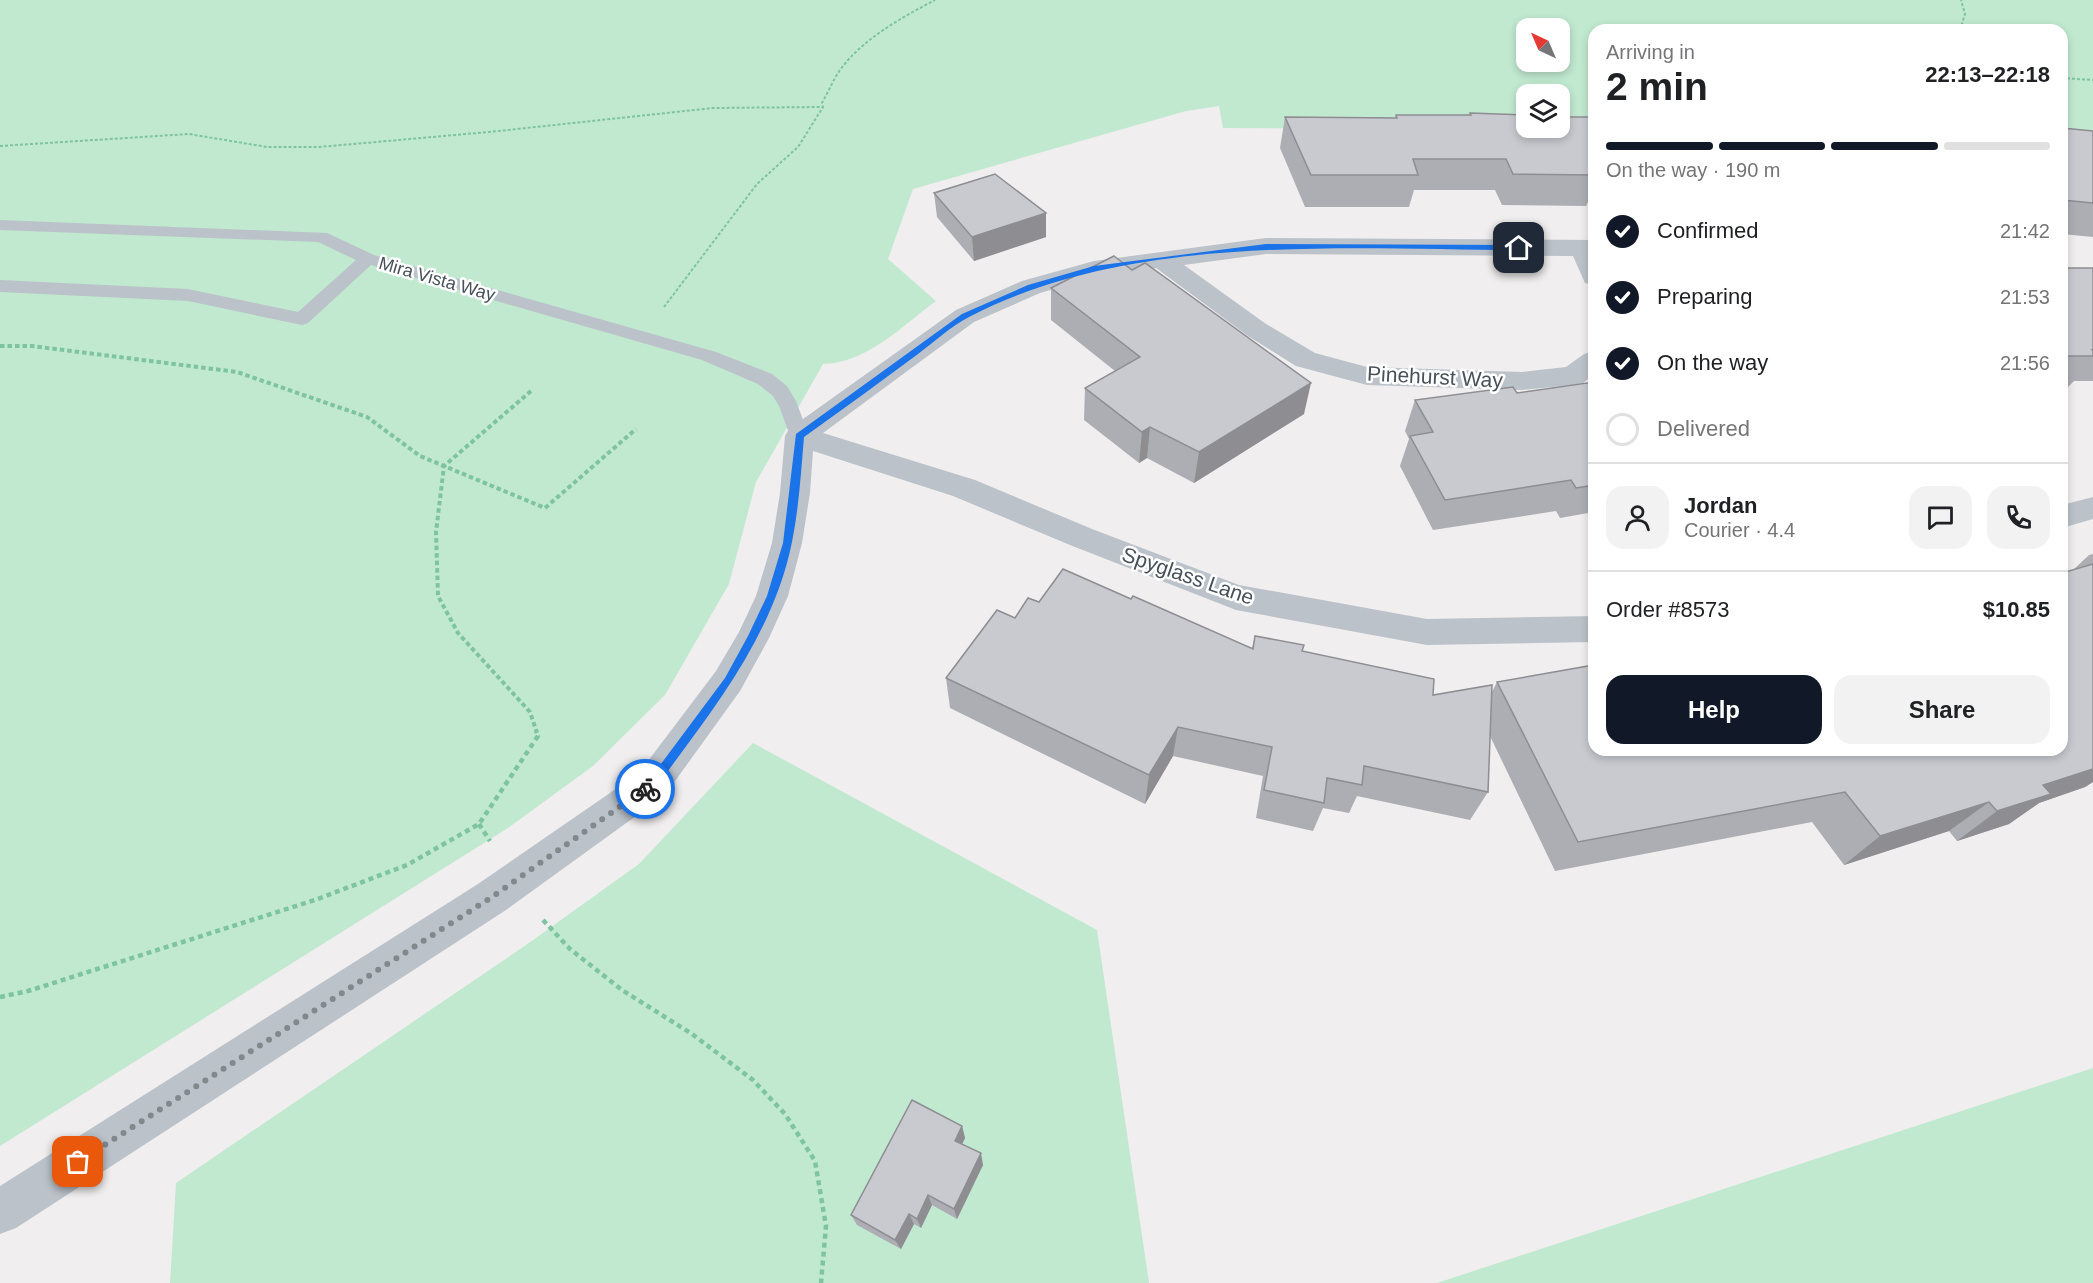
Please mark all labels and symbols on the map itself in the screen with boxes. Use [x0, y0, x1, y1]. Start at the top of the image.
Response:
north arrow [1516, 18, 1570, 72]
pin [1493, 222, 1544, 273]
street label: Mira Vista Way [377, 253, 497, 305]
street label: Pinehurst Way [1367, 361, 1504, 392]
street label: Spyglass Lane [1119, 542, 1257, 609]
courier [615, 759, 675, 819]
pin [52, 1136, 103, 1187]

